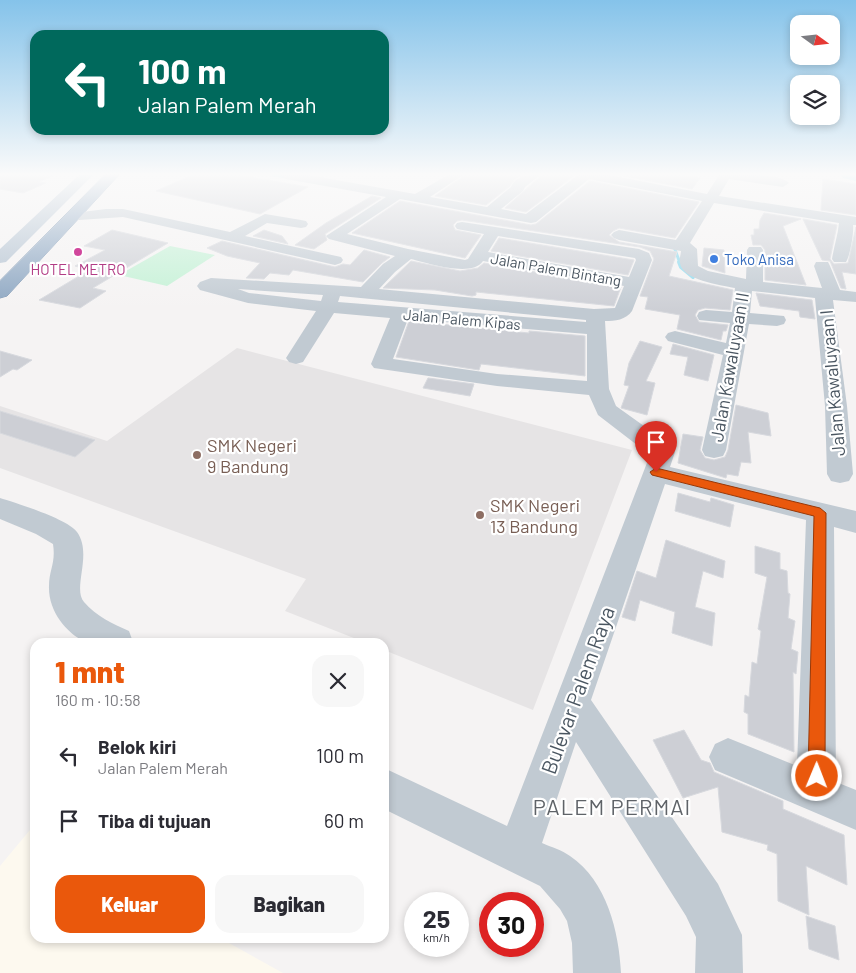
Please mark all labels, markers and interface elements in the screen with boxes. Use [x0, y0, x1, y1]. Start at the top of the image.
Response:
north arrow [790, 15, 840, 65]
map controls [790, 15, 840, 125]
text: 100 m [138, 49, 227, 91]
icon: left [55, 50, 120, 115]
button: layers [790, 75, 840, 125]
text: Jalan Palem Merah [138, 91, 317, 117]
marker: HOTEL METRO [72, 246, 84, 258]
street label: Jalan Palem Bintang [489, 249, 623, 289]
place label: Toko Anisa [724, 250, 794, 268]
marker: Toko Anisa [708, 253, 720, 265]
place label: HOTEL METRO [31, 260, 125, 278]
street label: Jalan Kawaluyaan II [705, 291, 753, 443]
street label: Jalan Palem Kipas [402, 305, 522, 333]
street label: Jalan Kawaluyaan I [815, 309, 849, 457]
pin [635, 421, 677, 472]
icon: arrive [642, 428, 670, 456]
place label: SMK Negeri 9 Bandung [207, 434, 297, 477]
marker: SMK Negeri 9 Bandung [191, 449, 203, 461]
place label: SMK Negeri 13 Bandung [490, 494, 580, 537]
marker: SMK Negeri 13 Bandung [474, 509, 486, 521]
street label: Bulevar Palem Raya [535, 603, 619, 777]
text: 1 mnt [55, 653, 125, 689]
button: close [312, 655, 364, 707]
text: 160 m · 10:58 [55, 690, 141, 709]
text: Belok kiri [98, 735, 176, 758]
icon: left [55, 742, 83, 770]
text: 100 m [316, 744, 364, 767]
position arrow [790, 749, 842, 801]
text: Jalan Palem Merah [98, 758, 228, 777]
district label: PALEM PERMAI [533, 793, 691, 819]
icon: arrive [55, 807, 83, 835]
text: Tiba di tujuan [98, 809, 211, 832]
text: 60 m [324, 809, 364, 832]
button: Keluar [55, 875, 205, 933]
button: Bagikan [215, 875, 364, 933]
speed limit sign: 30 [479, 892, 544, 957]
text: 25 [423, 903, 450, 933]
text: km/h [423, 930, 450, 944]

